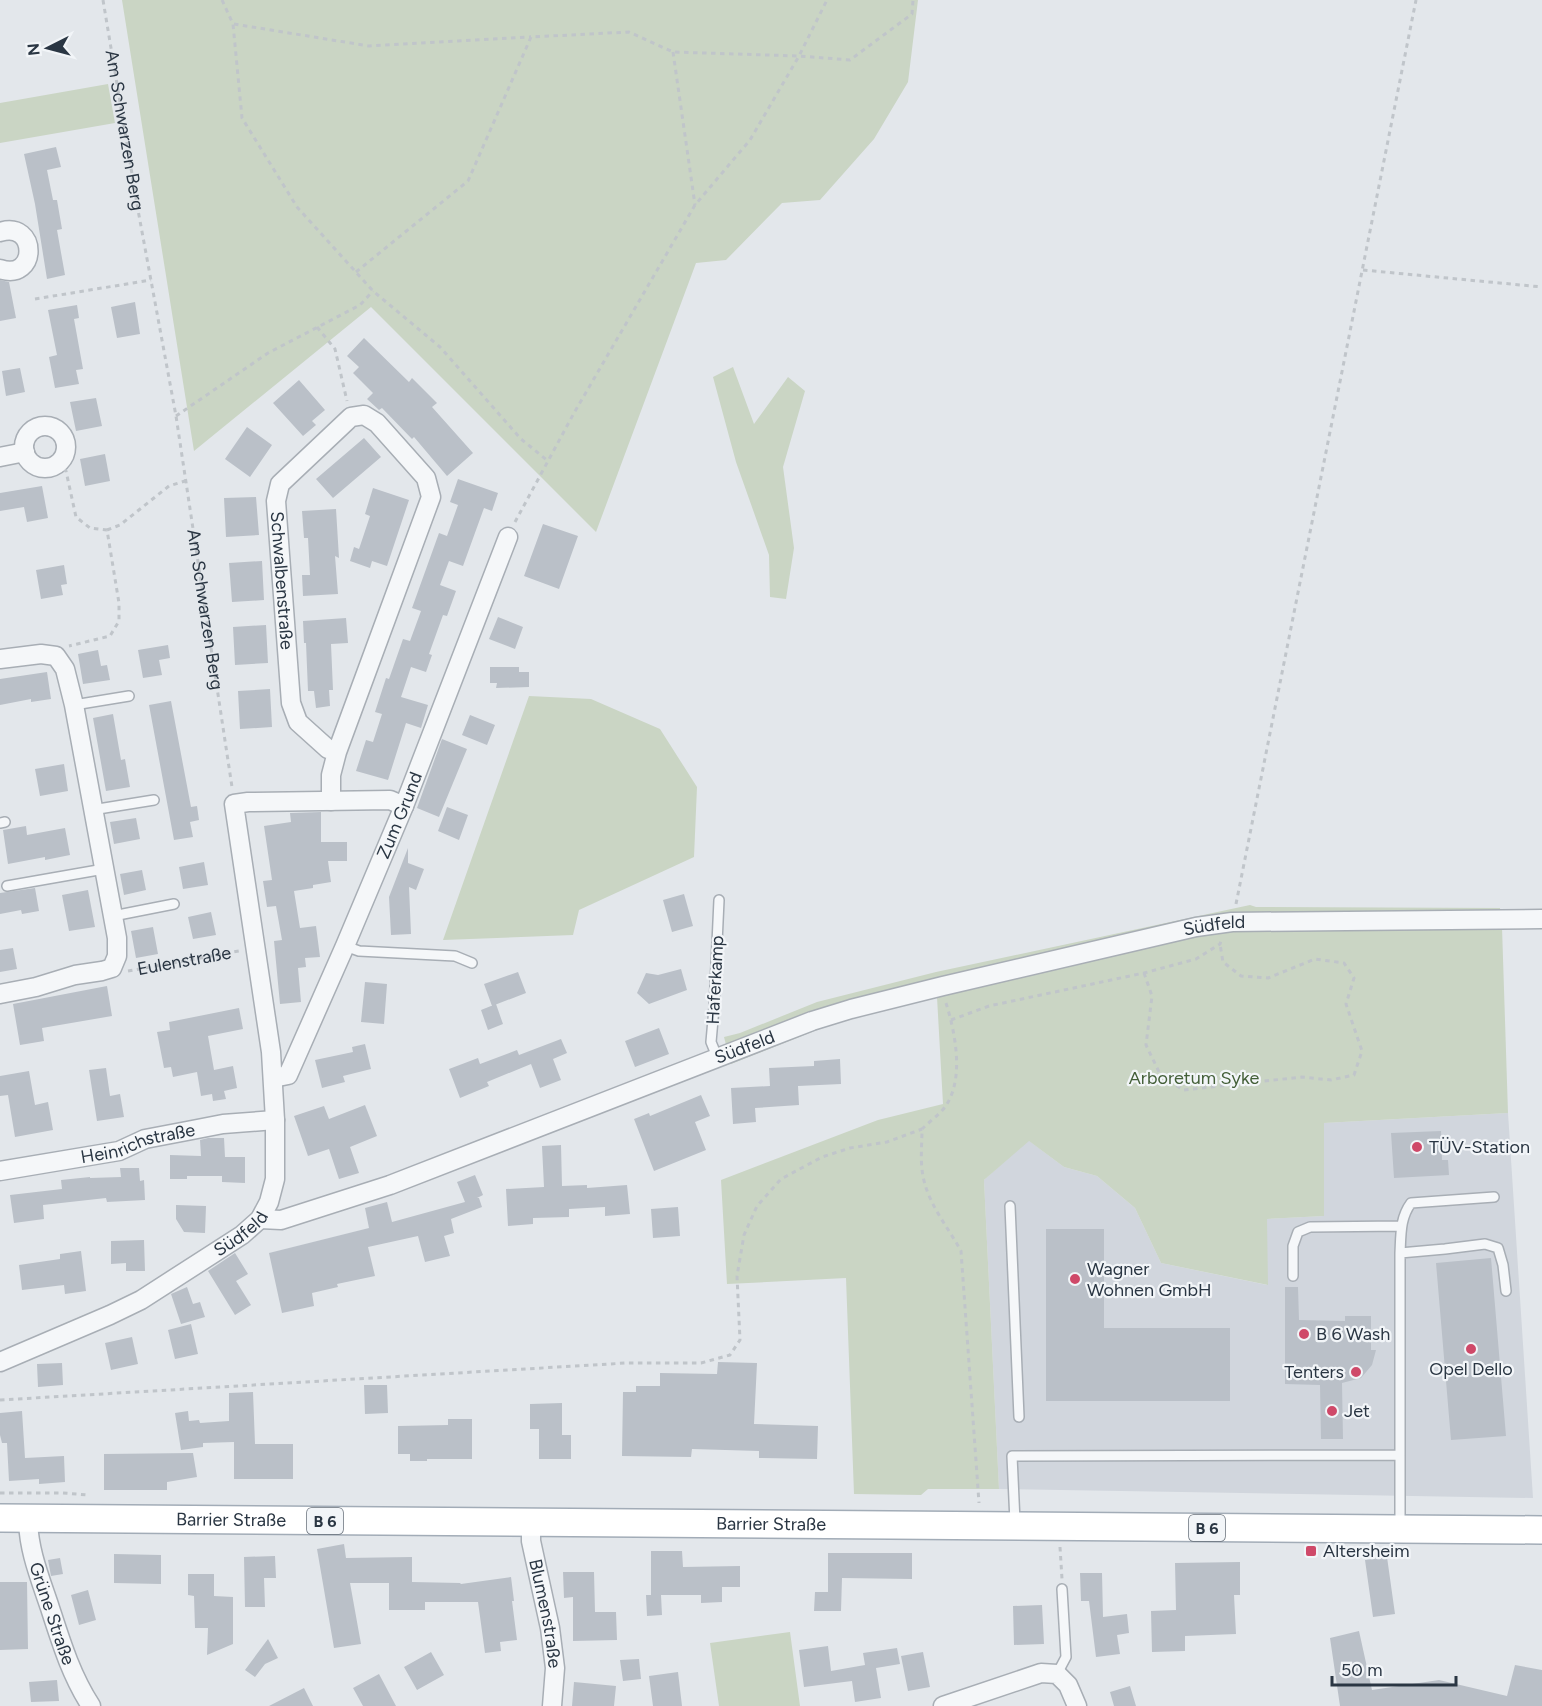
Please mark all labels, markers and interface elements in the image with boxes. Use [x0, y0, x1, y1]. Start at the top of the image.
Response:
north arrow [18, 18, 78, 78]
text: N [23, 42, 44, 57]
street label: Am Schwarzen Berg [100, 48, 149, 212]
street label: Schwalbenstraße [266, 510, 298, 651]
street label: Am Schwarzen Berg [182, 527, 228, 691]
street label: Zum Grund [372, 769, 427, 862]
street label: Südfeld [1181, 911, 1245, 941]
street label: Haferkamp [702, 935, 728, 1025]
street label: Eulenstraße [135, 942, 233, 980]
street label: Südfeld [711, 1026, 778, 1069]
park label: Arboretum Syke [1129, 1067, 1260, 1089]
street label: Heinrichstraße [79, 1119, 197, 1168]
place label: TÜV-Station [1429, 1136, 1530, 1158]
marker: TÜV-Station [1410, 1140, 1424, 1154]
street label: Südfeld [210, 1208, 273, 1261]
place label: Wagner Wohnen GmbH [1087, 1258, 1211, 1301]
marker: Wagner Wohnen GmbH [1068, 1272, 1082, 1286]
place label: B 6 Wash [1316, 1323, 1390, 1345]
marker: B 6 Wash [1297, 1327, 1311, 1341]
marker: Opel Dello [1464, 1342, 1478, 1356]
place label: Opel Dello [1429, 1358, 1513, 1380]
place label: Tenters [1284, 1361, 1344, 1383]
marker: Tenters [1349, 1365, 1363, 1379]
place label: Jet [1344, 1400, 1370, 1422]
marker: Jet [1325, 1404, 1339, 1418]
street label: Barrier Straße [176, 1508, 286, 1531]
road number: B 6 [307, 1508, 343, 1534]
street label: Barrier Straße [716, 1513, 826, 1535]
road number: B 6 [1189, 1515, 1225, 1541]
place label: Altersheim [1323, 1540, 1410, 1562]
marker: Altersheim [1304, 1544, 1318, 1558]
street label: Blumenstraße [524, 1557, 566, 1670]
street label: Grüne Straße [24, 1559, 80, 1668]
scale bar [1332, 1649, 1456, 1687]
text: 50 m [1341, 1659, 1383, 1681]

